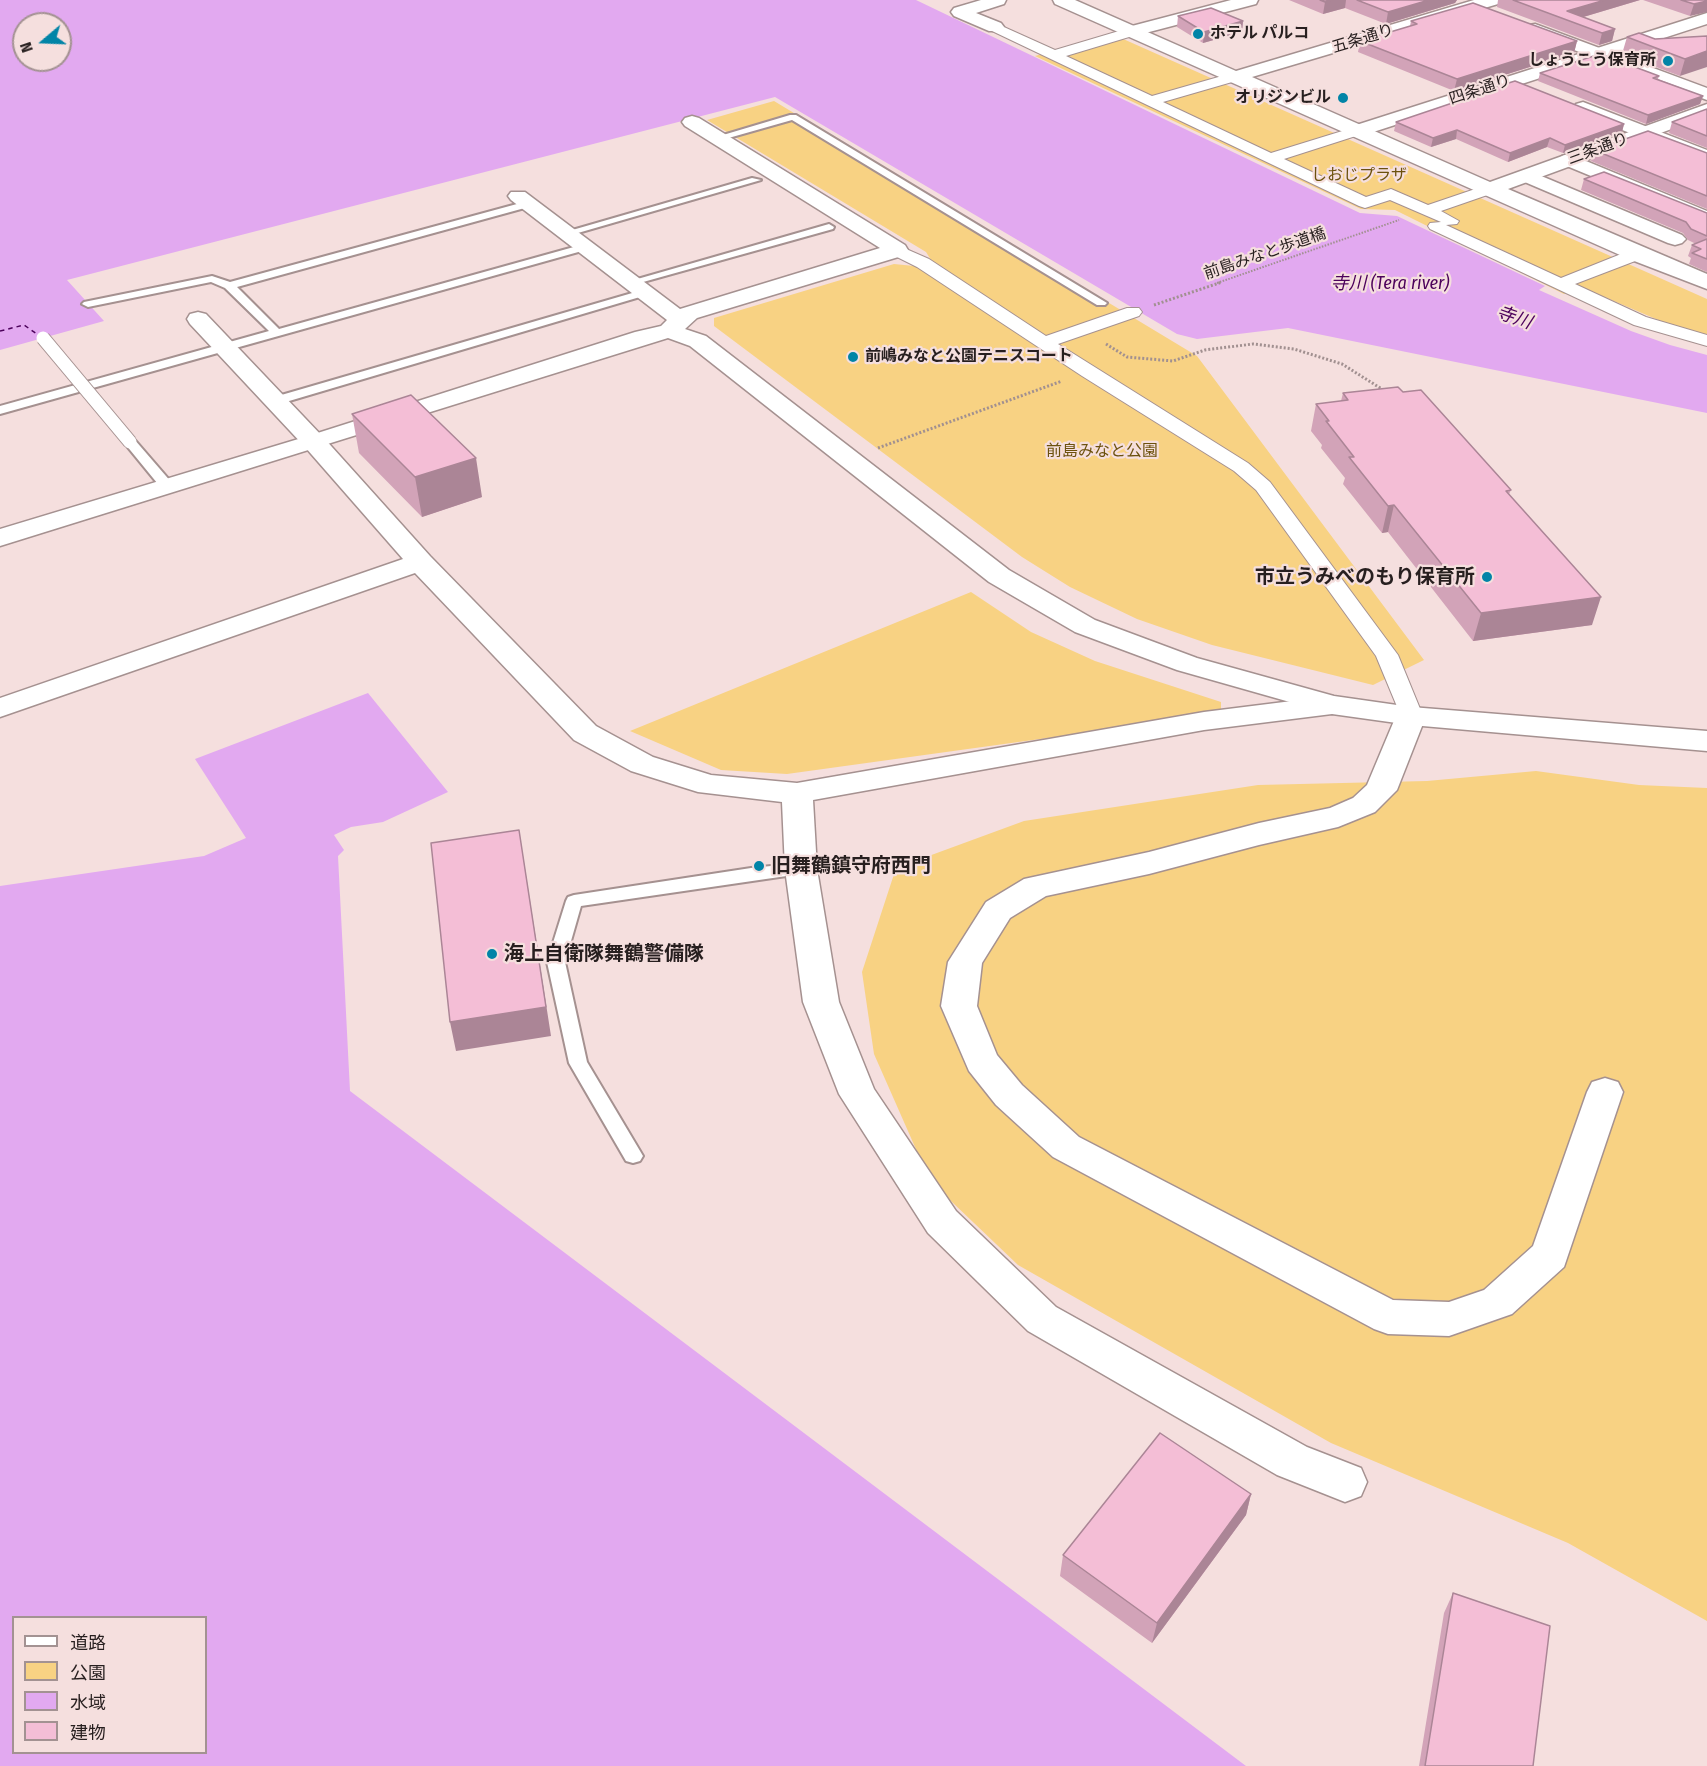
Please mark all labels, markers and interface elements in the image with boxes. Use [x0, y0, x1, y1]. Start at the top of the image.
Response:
north arrow [12, 12, 72, 72]
street label: 五条通り [1330, 20, 1396, 58]
place label: ホテル パルコ [1210, 24, 1309, 44]
marker: ホテル パルコ [1191, 27, 1205, 41]
text: N [16, 40, 37, 55]
place label: しょうこう保育所 [1528, 51, 1656, 71]
marker: しょうこう保育所 [1661, 54, 1675, 68]
street label: 四条通り [1447, 71, 1513, 109]
place label: オリジンビル [1235, 88, 1331, 108]
marker: オリジンビル [1336, 91, 1350, 105]
street label: 三条通り [1565, 129, 1631, 169]
park label: しおじプラザ [1311, 166, 1407, 186]
street label: 前島みなと歩道橋 [1201, 224, 1329, 284]
water label: 寺川 (Tera river) [1330, 273, 1450, 295]
water label: 寺川 [1493, 302, 1535, 334]
place label: 前嶋みなと公園テニスコート [865, 347, 1073, 367]
marker: 前嶋みなと公園テニスコート [846, 350, 860, 364]
park label: 前島みなと公園 [1046, 442, 1158, 462]
place label: 市立うみべのもり保育所 [1255, 565, 1475, 589]
marker: 市立うみべのもり保育所 [1480, 570, 1494, 584]
place label: 旧舞鶴鎮守府西門 [771, 854, 931, 878]
marker: 旧舞鶴鎮守府西門 [752, 859, 766, 873]
place label: 海上自衛隊舞鶴警備隊 [504, 942, 704, 966]
marker: 海上自衛隊舞鶴警備隊 [485, 947, 499, 961]
legend [12, 1616, 207, 1754]
text: 道路 [70, 1632, 106, 1654]
text: 公園 [70, 1662, 106, 1684]
text: 水域 [70, 1692, 106, 1714]
text: 建物 [70, 1722, 106, 1744]

